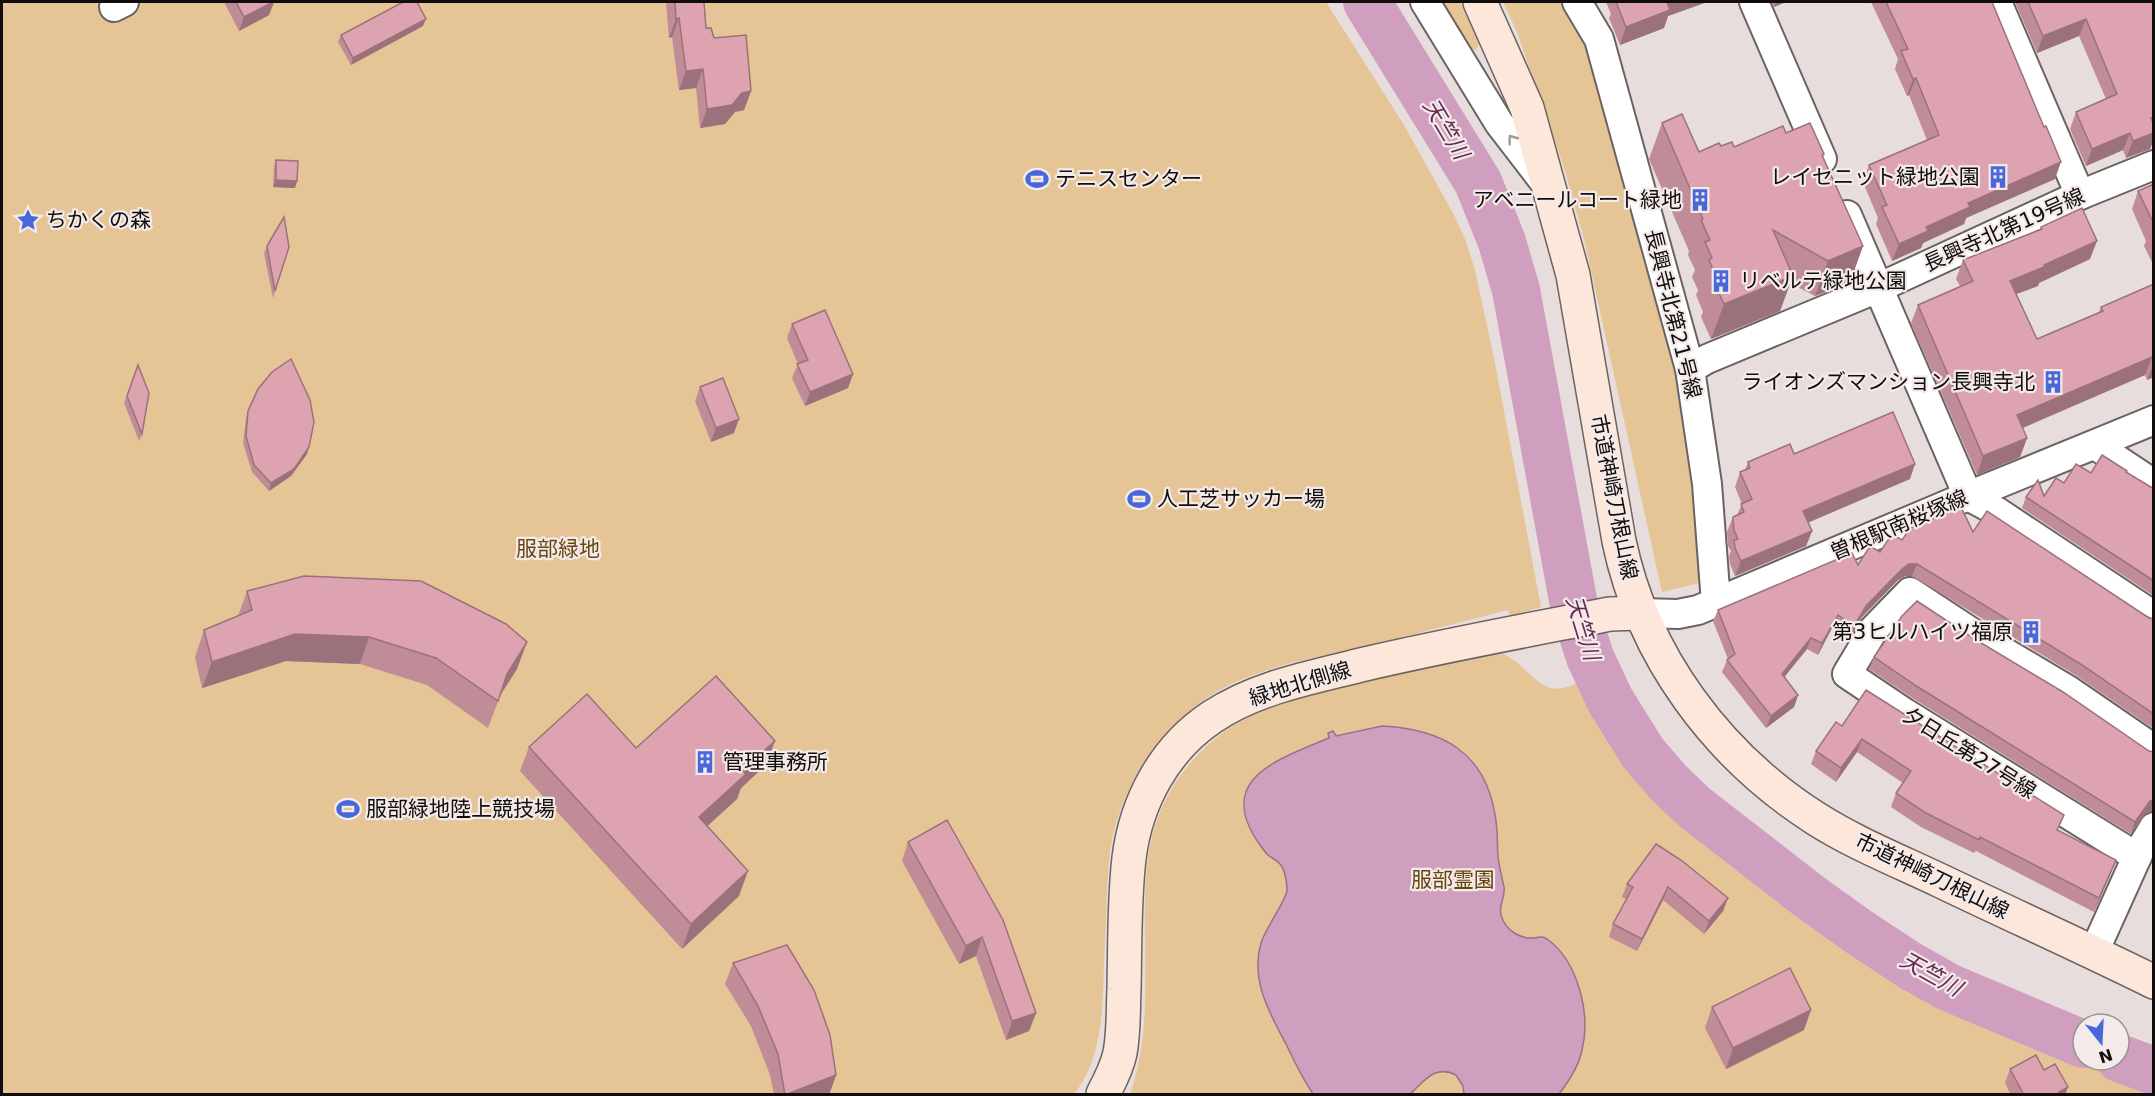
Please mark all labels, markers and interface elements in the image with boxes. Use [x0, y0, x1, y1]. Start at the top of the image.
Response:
water label: 天竺川 [1418, 94, 1475, 165]
one-way arrow [1508, 135, 1519, 146]
building icon: レイセニット緑地公園 [1985, 164, 2011, 190]
place label: レイセニット緑地公園 [1770, 165, 1980, 189]
sports icon: テニスセンター [1024, 166, 1050, 192]
place label: テニスセンター [1055, 167, 1202, 191]
street label: 長興寺北第19号線 [1920, 184, 2088, 276]
building icon: アベニールコート緑地 [1687, 187, 1713, 213]
place label: アベニールコート緑地 [1473, 188, 1682, 212]
place icon: ちかくの森 [15, 207, 41, 233]
place label: ちかくの森 [46, 208, 151, 232]
street label: 長興寺北第21号線 [1640, 227, 1706, 401]
building icon: リベルテ緑地公園 [1708, 268, 1734, 294]
place label: リベルテ緑地公園 [1739, 269, 1907, 293]
building icon: ライオンズマンション長興寺北 [2040, 369, 2066, 395]
place label: ライオンズマンション長興寺北 [1741, 370, 2035, 394]
street label: 市道神崎刀根山線 [1586, 412, 1642, 582]
street label: 曽根駅南桜塚線 [1827, 485, 1971, 565]
sports icon: 人工芝サッカー場 [1126, 486, 1152, 512]
place label: 人工芝サッカー場 [1157, 487, 1325, 511]
park label: 服部緑地 [516, 537, 600, 561]
water label: 天竺川 [1561, 593, 1605, 665]
building icon: 第3ヒルハイツ福原 [2018, 619, 2044, 645]
place label: 第3ヒルハイツ福原 [1832, 620, 2013, 644]
street label: 緑地北側線 [1246, 657, 1354, 711]
street label: 夕日丘第27号線 [1898, 702, 2040, 804]
building icon: 管理事務所 [692, 749, 718, 775]
place label: 管理事務所 [723, 750, 828, 774]
sports icon: 服部緑地陸上競技場 [335, 796, 361, 822]
place label: 服部緑地陸上競技場 [366, 797, 555, 821]
street label: 市道神崎刀根山線 [1851, 828, 2013, 924]
park label: 服部霊園 [1411, 868, 1495, 892]
water label: 天竺川 [1896, 947, 1968, 1002]
north arrow [2071, 1012, 2131, 1072]
text: N [2096, 1045, 2115, 1067]

